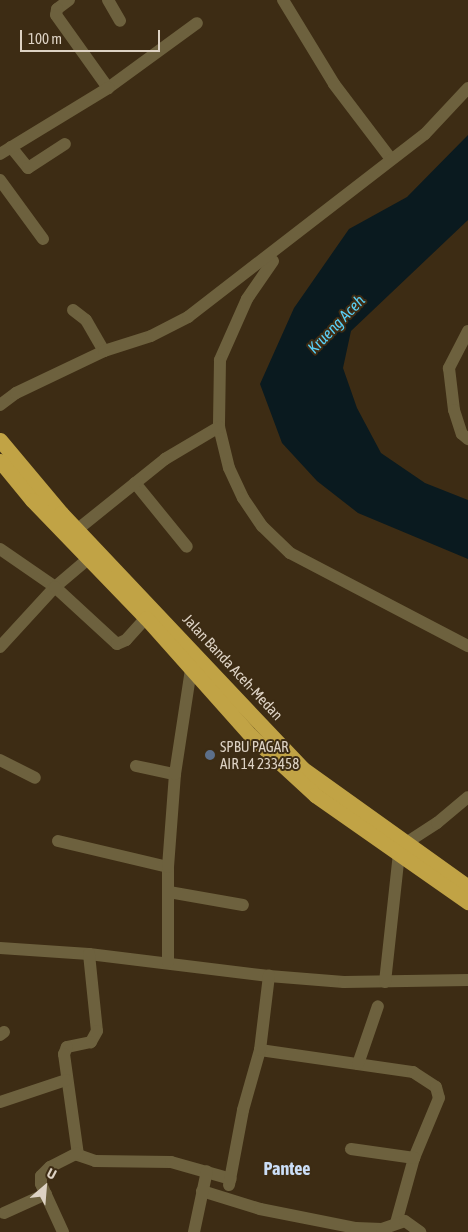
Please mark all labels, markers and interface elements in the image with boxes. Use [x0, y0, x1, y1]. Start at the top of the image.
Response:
scale bar [22, 20, 162, 52]
text: 100 m [28, 30, 62, 47]
water label: Krueng Aceh [303, 291, 369, 357]
street label: Jalan Banda Aceh-Medan [179, 610, 287, 724]
place label: SPBU PAGAR AIR 14 233458 [220, 737, 299, 772]
marker: SPBU PAGAR AIR 14 233458 [204, 749, 216, 761]
district label: Pantee [264, 1158, 310, 1180]
north arrow [20, 1162, 70, 1212]
text: U [44, 1165, 59, 1183]

